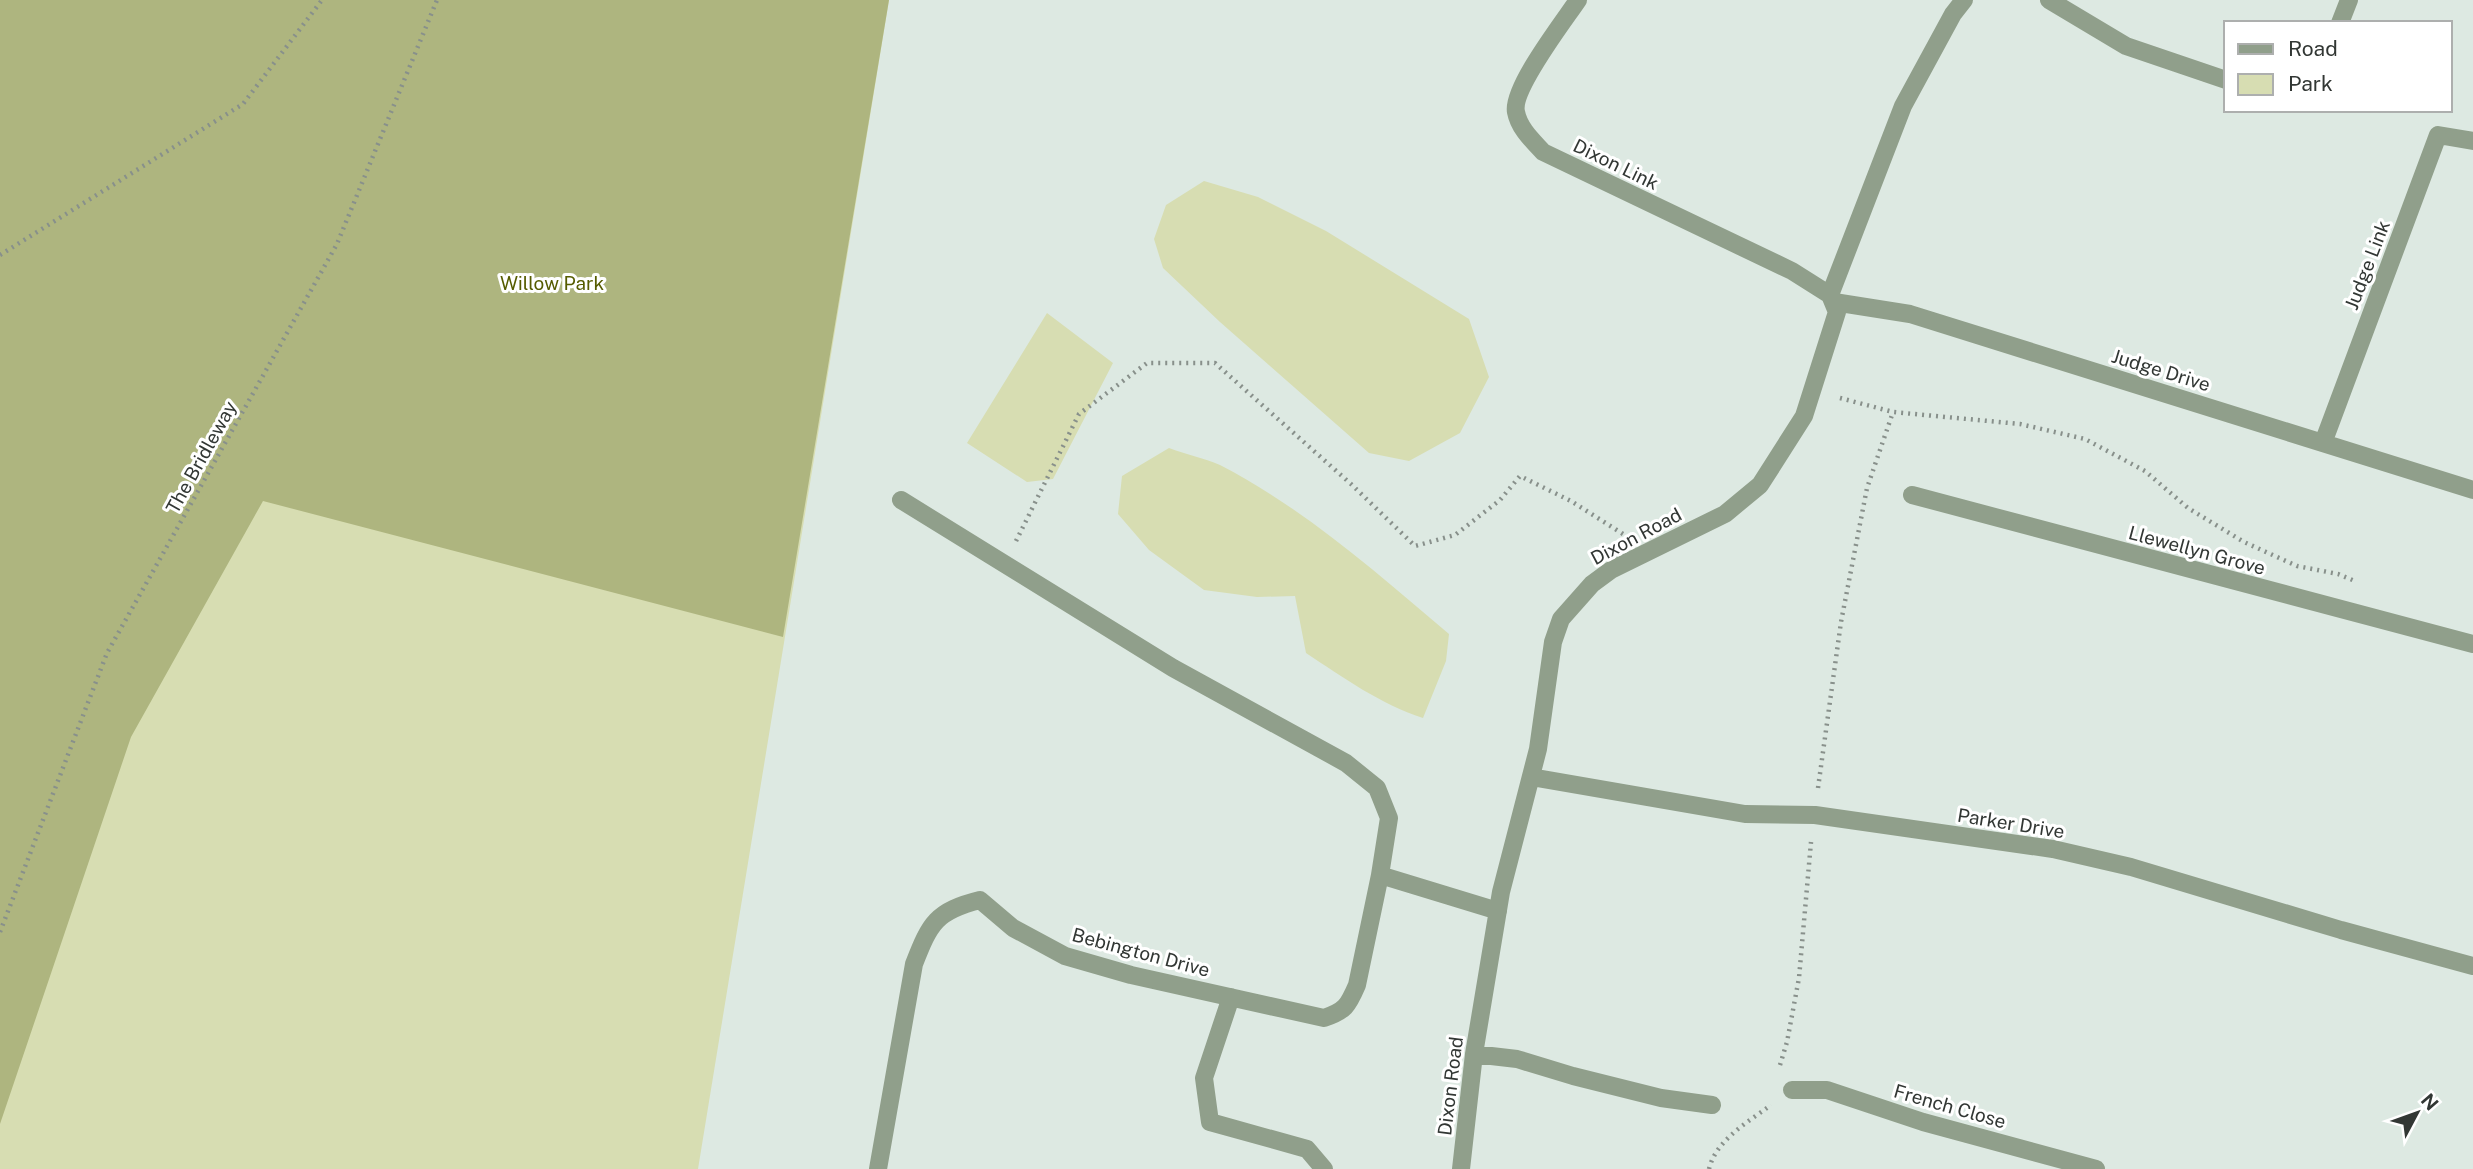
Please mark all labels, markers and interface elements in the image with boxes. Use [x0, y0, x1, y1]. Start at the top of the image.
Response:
legend [2224, 21, 2452, 112]
text: Road [2288, 36, 2338, 61]
text: Park [2288, 71, 2333, 96]
street label: Dixon Link [1570, 134, 1662, 194]
street label: Judge Link [2340, 217, 2394, 313]
park label: Willow Park [500, 272, 604, 294]
street label: Judge Drive [2109, 345, 2213, 395]
street label: The Bridleway [161, 397, 241, 517]
street label: Dixon Road [1587, 503, 1685, 569]
street label: Llewellyn Grove [2126, 521, 2268, 579]
street label: Parker Drive [1956, 804, 2066, 842]
street label: Bebington Drive [1070, 923, 1212, 981]
street label: Dixon Road [1433, 1035, 1467, 1137]
north arrow [2382, 1078, 2452, 1148]
street label: French Close [1891, 1080, 2009, 1132]
text: N [2417, 1089, 2443, 1115]

